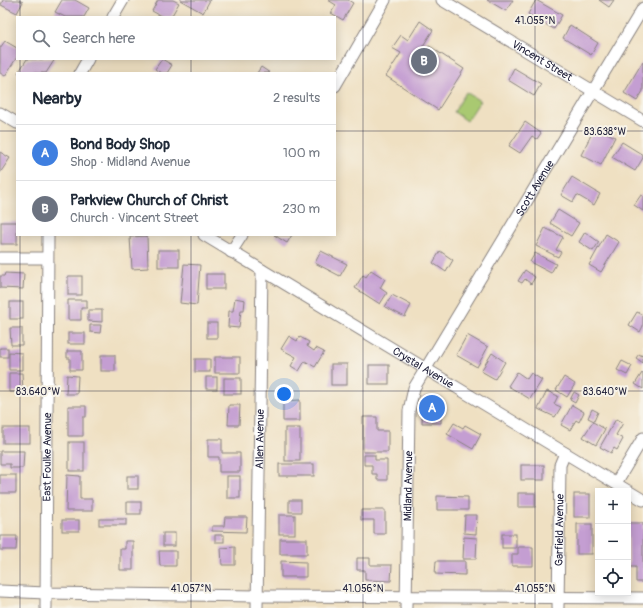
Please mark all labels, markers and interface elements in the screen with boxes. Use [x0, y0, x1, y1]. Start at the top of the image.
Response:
text: 41.055°N [515, 15, 556, 27]
search box [16, 16, 336, 60]
icon: search [30, 27, 52, 49]
text: Search here [62, 29, 135, 48]
street label: Vincent Street [509, 38, 575, 84]
pin: B [411, 46, 437, 76]
text: Nearby [32, 88, 81, 109]
text: 2 results [273, 90, 320, 106]
text: 83.638°W [584, 126, 627, 138]
text: Bond Body Shop [70, 135, 170, 154]
text: A [41, 145, 49, 161]
text: 100 m [283, 145, 320, 161]
text: Shop · Midland Avenue [70, 154, 190, 170]
street label: Scott Avenue [513, 157, 557, 219]
text: Parkview Church of Christ [70, 191, 228, 210]
text: B [41, 201, 49, 217]
text: 230 m [283, 201, 320, 217]
text: Church · Vincent Street [70, 210, 198, 226]
street label: Crystal Avenue [390, 344, 456, 391]
your location [274, 384, 294, 404]
text: 83.640°W [16, 386, 61, 398]
text: 83.640°W [583, 386, 628, 398]
pin: A [419, 393, 445, 423]
street label: Allen Avenue [253, 408, 267, 469]
street label: East Foulke Avenue [41, 412, 54, 502]
street label: Midland Avenue [401, 450, 415, 521]
map controls [595, 488, 631, 596]
button: + [595, 488, 631, 524]
street label: Garfield Avenue [553, 493, 567, 566]
button: − [595, 524, 631, 560]
button: locate [595, 560, 631, 596]
text: 41.057°N [171, 583, 212, 595]
text: 41.056°N [342, 583, 384, 595]
text: 41.055°N [515, 583, 556, 595]

